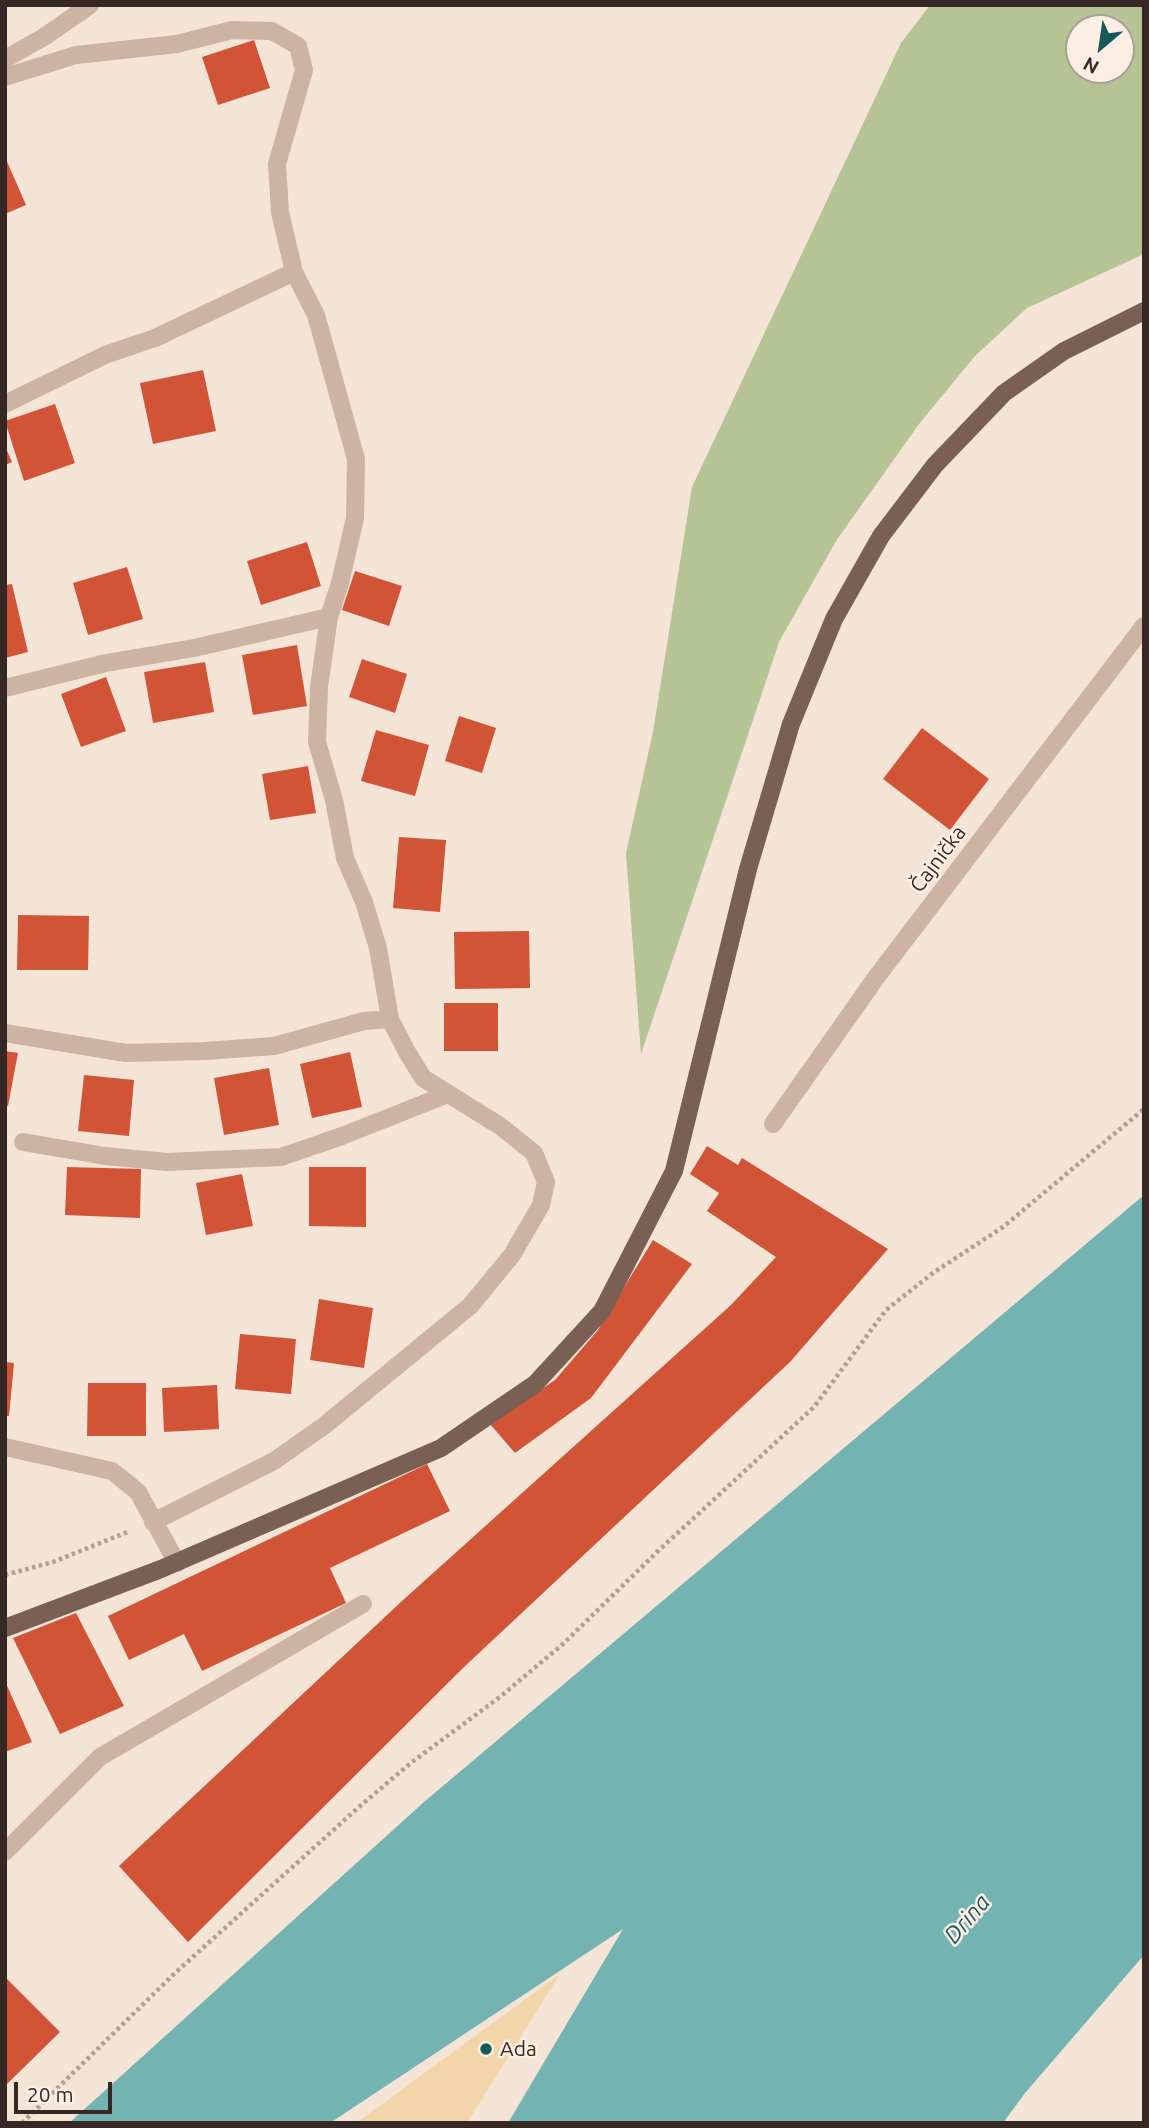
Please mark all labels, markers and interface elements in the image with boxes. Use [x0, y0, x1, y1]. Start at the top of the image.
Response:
north arrow [1065, 14, 1135, 84]
text: N [1079, 53, 1102, 79]
street label: Čajnička [905, 821, 971, 897]
water label: Drina [938, 1889, 996, 1949]
place label: Ada [500, 2036, 537, 2062]
marker: Ada [478, 2041, 494, 2057]
scale bar [18, 2068, 116, 2112]
text: 20 m [27, 2082, 74, 2106]

